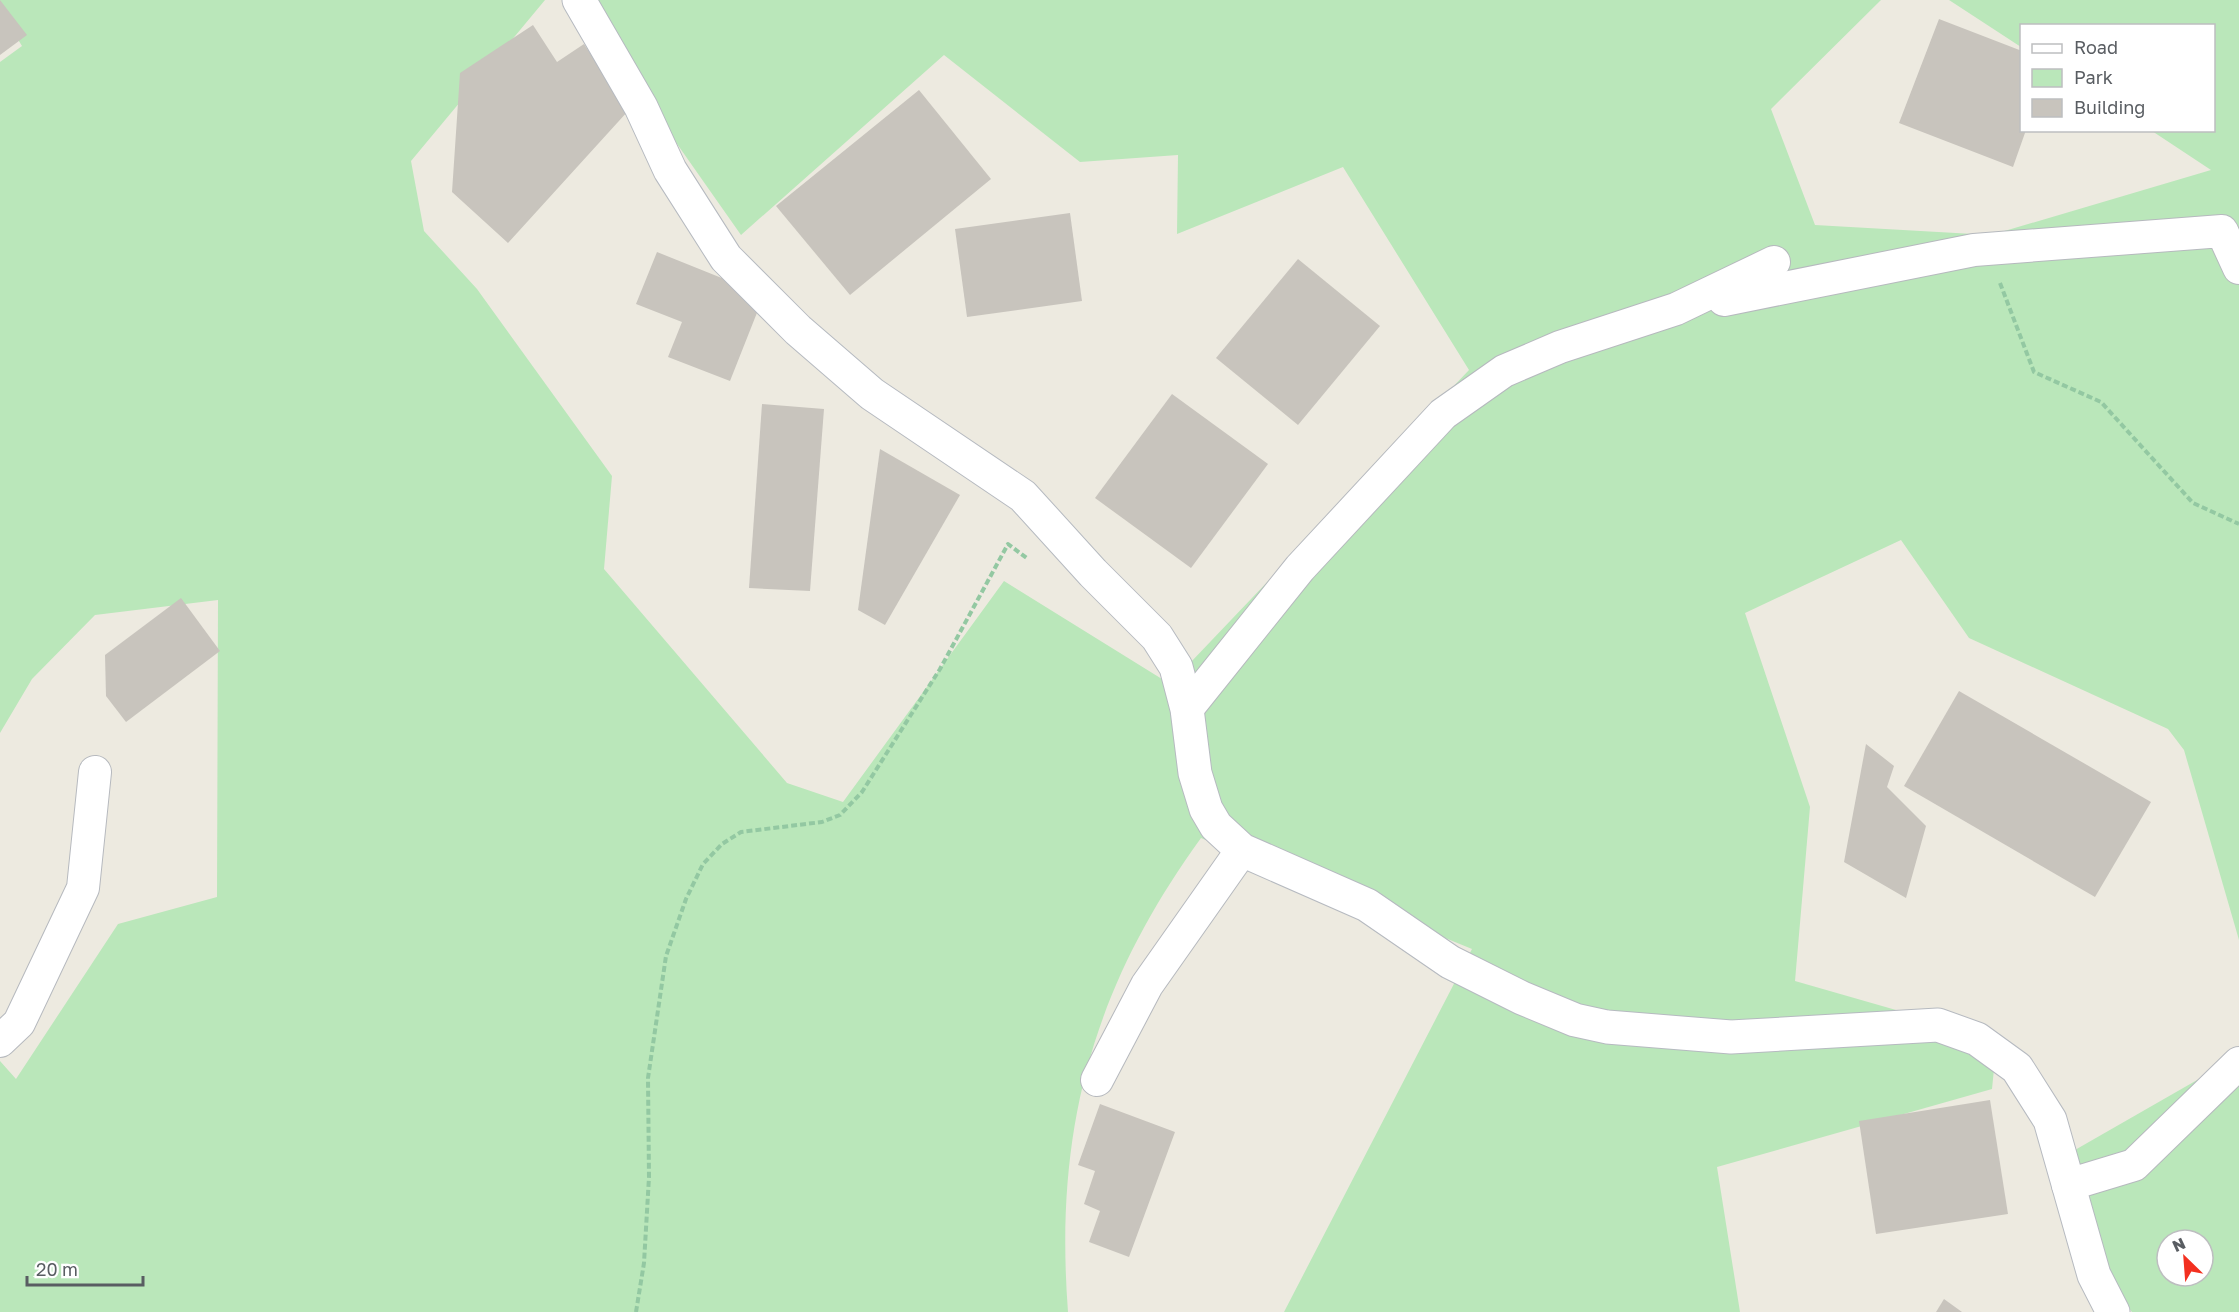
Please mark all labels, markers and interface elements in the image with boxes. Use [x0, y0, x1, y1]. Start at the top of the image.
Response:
legend [2020, 24, 2215, 132]
text: Road [2074, 36, 2118, 58]
text: Park [2074, 66, 2113, 88]
text: Building [2074, 96, 2145, 118]
north arrow [2155, 1228, 2215, 1288]
text: N [2169, 1233, 2188, 1256]
scale bar [27, 1249, 142, 1287]
text: 20 m [36, 1258, 78, 1280]

